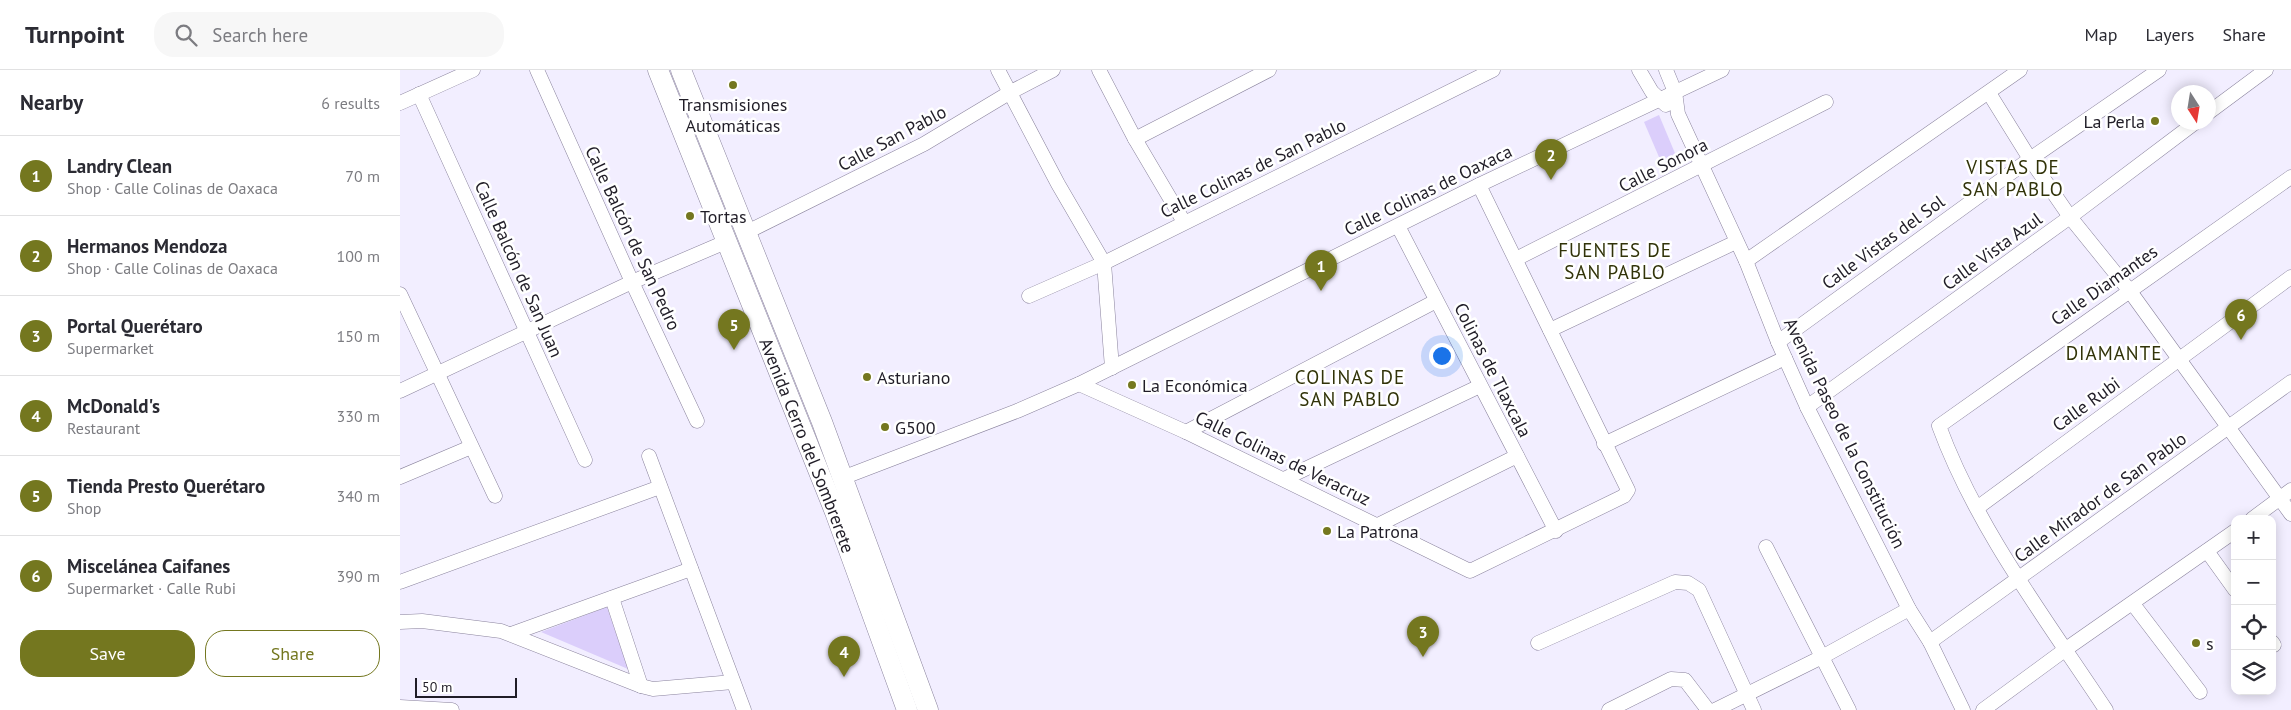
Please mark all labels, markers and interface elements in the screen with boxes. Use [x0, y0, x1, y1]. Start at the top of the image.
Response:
search box [154, 12, 504, 57]
text: Turnpoint [25, 19, 124, 50]
icon: search [172, 21, 200, 49]
text: Search here [212, 23, 308, 47]
text: Map [2085, 23, 2117, 46]
text: Layers [2145, 23, 2194, 46]
text: Share [2222, 23, 2266, 46]
marker: Transmisiones Automáticas [727, 79, 739, 91]
north arrow [2171, 85, 2216, 130]
text: Nearby [20, 89, 83, 116]
text: 6 results [321, 93, 380, 113]
place label: Transmisiones Automáticas [679, 93, 787, 137]
street label: Calle San Pablo [834, 100, 950, 176]
place label: La Perla [2083, 110, 2145, 133]
street label: Calle Colinas de San Pablo [1156, 113, 1350, 223]
marker: La Perla [2149, 115, 2161, 127]
street label: Calle Sonora [1615, 133, 1711, 197]
street label: Calle Colinas de Oaxaca [1340, 139, 1516, 241]
pin: 2 [1535, 139, 1567, 180]
street label: Calle Balcón de San Pedro [580, 142, 686, 334]
text: Landry Clean [67, 154, 172, 178]
district label: VISTAS DE SAN PABLO [1962, 155, 2064, 201]
text: 1 [31, 166, 41, 186]
text: 70 m [345, 166, 380, 186]
street label: Calle Balcón de San Juan [470, 177, 568, 361]
text: Shop · Calle Colinas de Oaxaca [67, 178, 278, 198]
street label: Calle Vistas del Sol [1817, 189, 1950, 294]
place label: Tortas [700, 205, 747, 228]
street label: Calle Vista Azul [1938, 207, 2047, 295]
marker: Tortas [684, 210, 696, 222]
text: Hermanos Mendoza [67, 234, 227, 258]
district label: FUENTES DE SAN PABLO [1558, 238, 1672, 284]
street label: Calle Diamantes [2046, 240, 2162, 330]
text: 2 [31, 246, 41, 266]
text: 100 m [337, 246, 380, 266]
pin: 1 [1305, 250, 1337, 291]
text: Shop · Calle Colinas de Oaxaca [67, 258, 278, 278]
street label: Colinas de Tlaxcala [1449, 299, 1537, 441]
pin: 6 [2225, 299, 2257, 340]
pin: 5 [718, 309, 750, 350]
text: Portal Querétaro [67, 314, 203, 338]
street label: Avenida Paseo de la Constitución [1779, 314, 1911, 552]
text: 3 [31, 326, 41, 346]
text: 150 m [337, 326, 380, 346]
street label: Avenida Cerro del Sombrerete [755, 334, 860, 556]
text: Supermarket [67, 338, 154, 358]
district label: DIAMANTE [2066, 341, 2162, 365]
your location [1429, 343, 1455, 369]
district label: COLINAS DE SAN PABLO [1295, 365, 1405, 411]
place label: Asturiano [877, 366, 950, 389]
marker: Asturiano [861, 371, 873, 383]
street label: Calle Rubi [2048, 372, 2124, 436]
place label: La Económica [1142, 374, 1248, 397]
marker: La Económica [1126, 379, 1138, 391]
text: McDonald's [67, 394, 160, 418]
text: 4 [31, 406, 41, 426]
text: 330 m [337, 406, 380, 426]
street label: Calle Colinas de Veracruz [1192, 406, 1374, 510]
place label: G500 [895, 416, 936, 439]
text: Restaurant [67, 418, 140, 438]
marker: G500 [879, 421, 891, 433]
street label: Calle Mirador de San Pablo [2009, 427, 2191, 567]
text: Tienda Presto Querétaro [67, 474, 265, 498]
text: 5 [31, 486, 41, 506]
text: 340 m [337, 486, 380, 506]
text: Shop [67, 498, 101, 518]
map controls [2231, 515, 2276, 695]
button: + [2231, 515, 2276, 560]
place label: La Patrona [1337, 520, 1419, 543]
marker: La Patrona [1321, 525, 1333, 537]
text: Miscelánea Caifanes [67, 554, 230, 578]
button: − [2231, 560, 2276, 605]
text: 6 [31, 566, 41, 586]
text: 390 m [337, 566, 380, 586]
text: Supermarket · Calle Rubi [67, 578, 236, 598]
button: locate [2231, 605, 2276, 650]
pin: 3 [1407, 616, 1439, 657]
button: Save [20, 630, 195, 677]
button: Share [205, 630, 380, 677]
place label: s [2206, 632, 2214, 655]
pin: 4 [828, 636, 860, 677]
marker: s [2190, 637, 2202, 649]
button: layers [2231, 650, 2276, 695]
scale bar [415, 675, 518, 698]
text: 50 m [422, 678, 452, 696]

